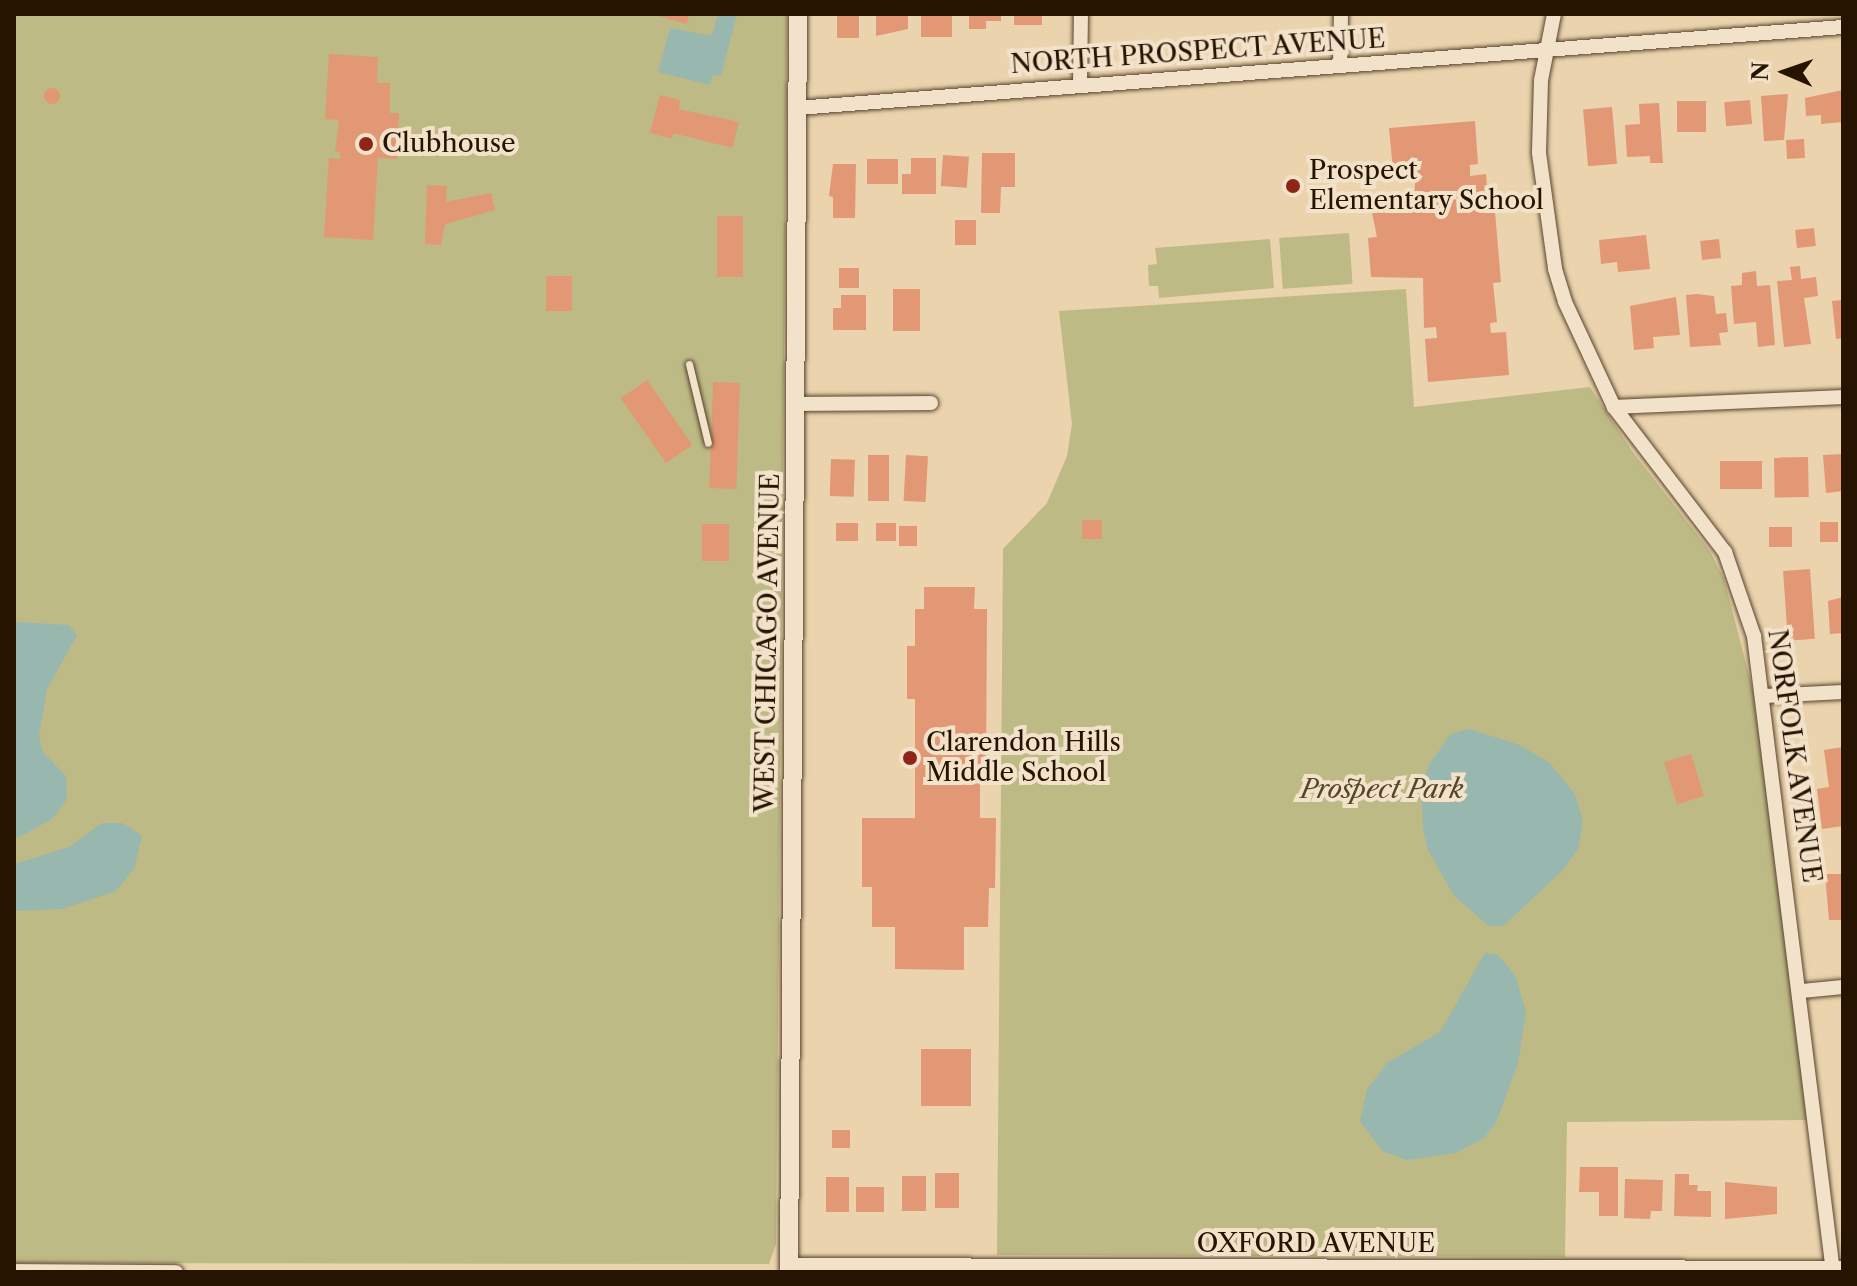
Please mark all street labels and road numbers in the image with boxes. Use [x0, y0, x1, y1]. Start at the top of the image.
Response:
street label: NORTH PROSPECT AVENUE [1009, 23, 1387, 81]
street label: WEST CHICAGO AVENUE [749, 472, 787, 814]
street label: NORFOLK AVENUE [1761, 626, 1827, 886]
street label: OXFORD AVENUE [1196, 1228, 1436, 1260]

